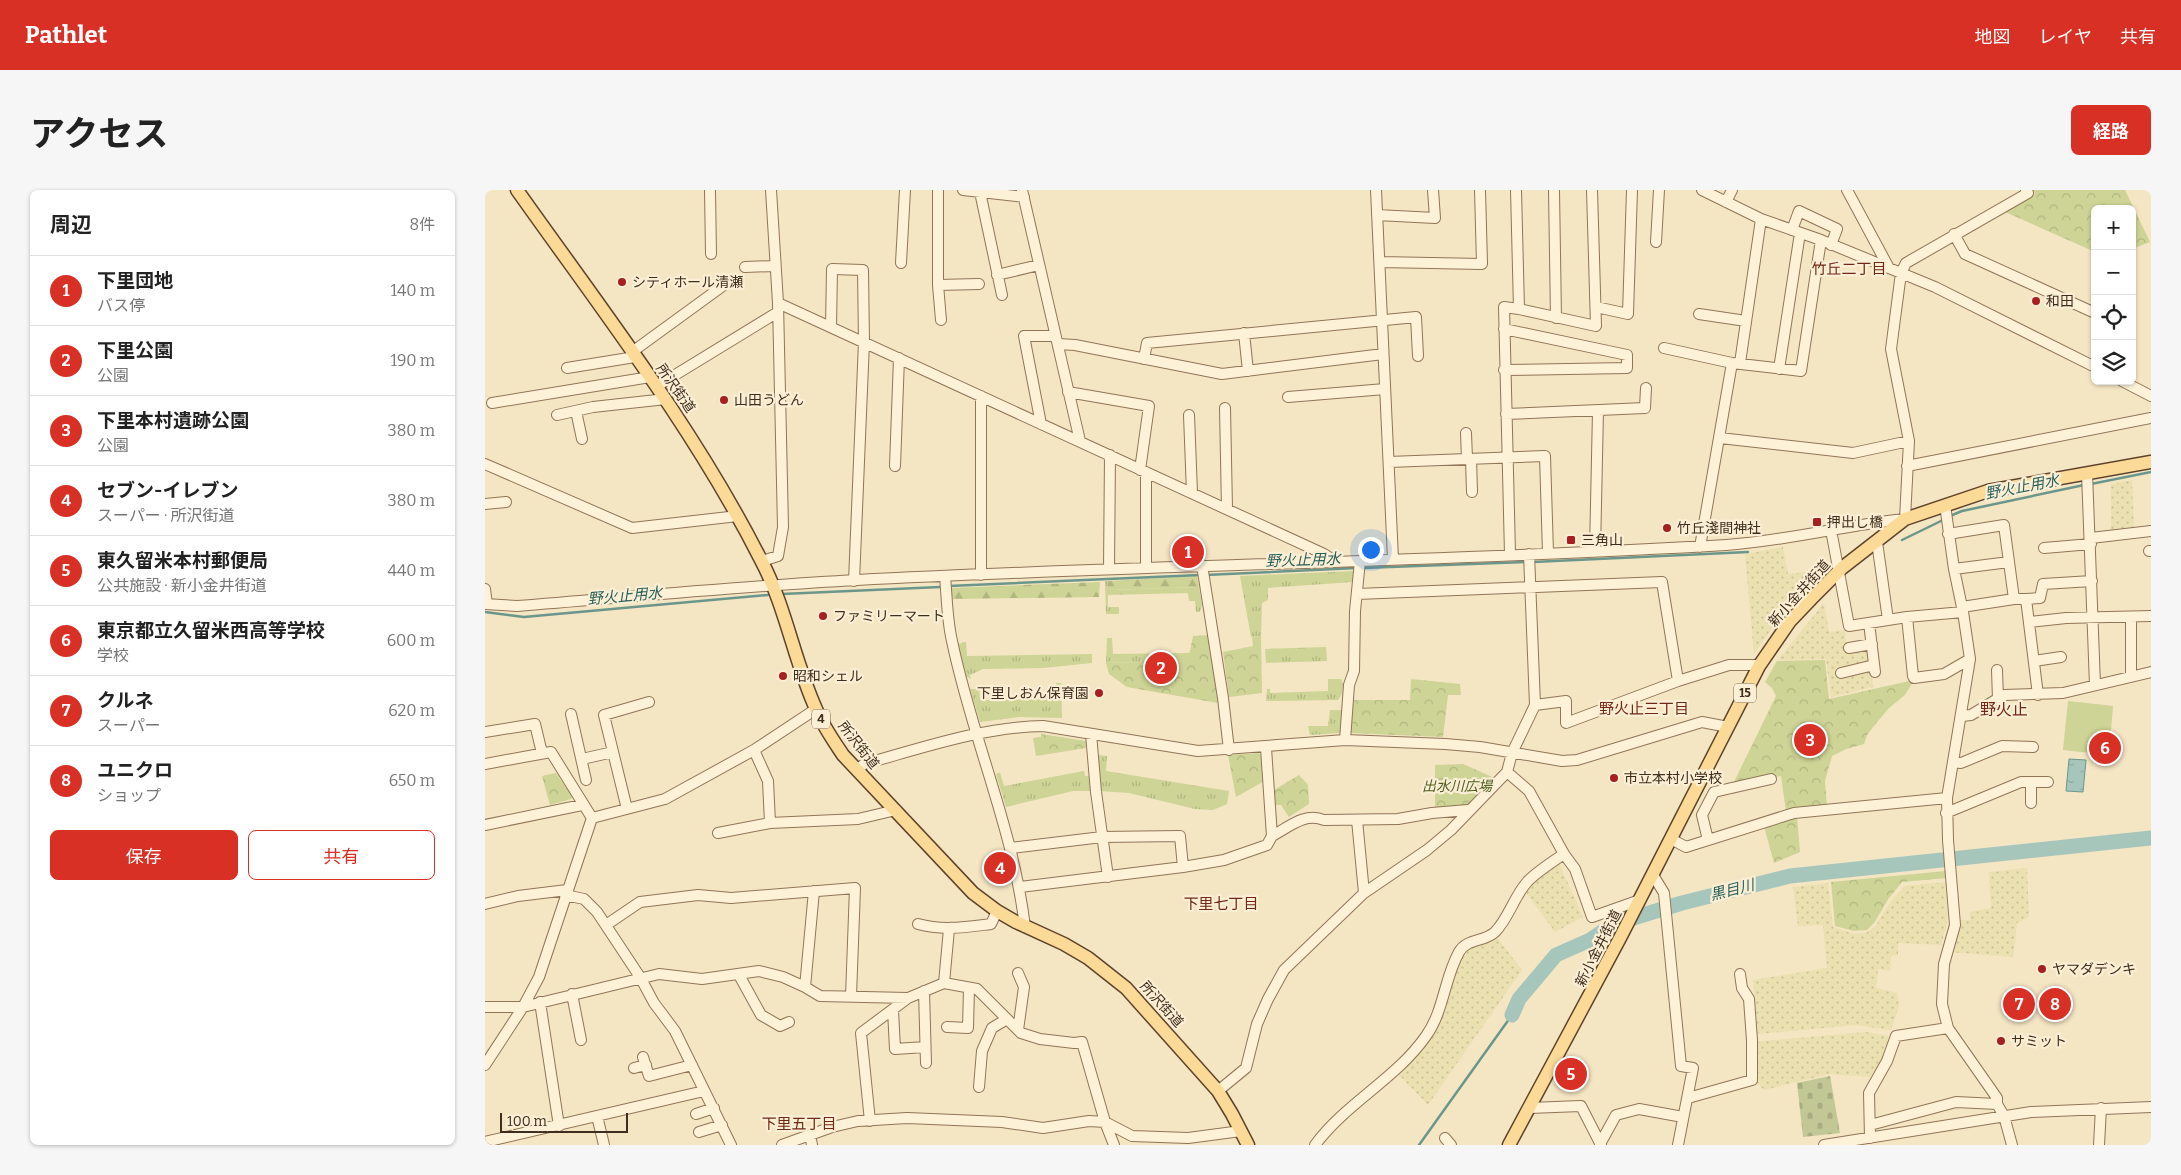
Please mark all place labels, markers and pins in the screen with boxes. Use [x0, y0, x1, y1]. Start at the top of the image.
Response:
place label: シティホール清瀬 [632, 274, 743, 291]
marker: シティホール清瀬 [616, 276, 628, 288]
place label: 和田 [2046, 293, 2074, 310]
marker: 和田 [2030, 295, 2042, 307]
place label: 山田うどん [734, 392, 804, 409]
marker: 山田うどん [718, 394, 730, 406]
place label: 押出し橋 [1827, 514, 1883, 531]
marker: 押出し橋 [1811, 516, 1823, 528]
place label: 竹丘淺間神社 [1677, 520, 1761, 537]
marker: 竹丘淺間神社 [1661, 522, 1673, 534]
place label: 三角山 [1581, 532, 1623, 549]
pin: 1 [1172, 533, 1204, 571]
marker: 三角山 [1565, 534, 1577, 546]
place label: ファミリーマート [833, 608, 945, 625]
marker: ファミリーマート [817, 610, 829, 622]
pin: 2 [1145, 649, 1177, 687]
place label: 昭和シェル [793, 668, 863, 685]
marker: 昭和シェル [777, 670, 789, 682]
place label: 下里しおん保育園 [977, 685, 1089, 702]
marker: 下里しおん保育園 [1093, 687, 1105, 699]
pin: 3 [1794, 721, 1826, 759]
pin: 6 [2089, 729, 2121, 767]
place label: 市立本村小学校 [1624, 770, 1722, 787]
marker: 市立本村小学校 [1608, 772, 1620, 784]
pin: 4 [984, 849, 1016, 887]
place label: ヤマダデンキ [2052, 961, 2136, 978]
marker: ヤマダデンキ [2036, 963, 2048, 975]
pin: 7 [2003, 985, 2035, 1023]
pin: 8 [2039, 985, 2071, 1023]
place label: サミット [2011, 1033, 2067, 1050]
marker: サミット [1995, 1035, 2007, 1047]
pin: 5 [1555, 1055, 1587, 1093]

